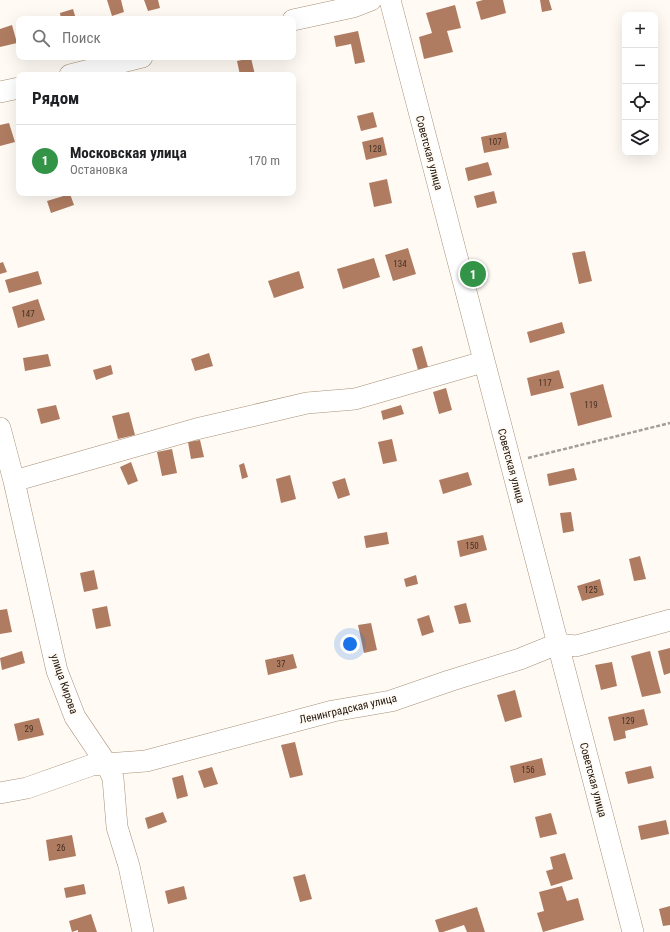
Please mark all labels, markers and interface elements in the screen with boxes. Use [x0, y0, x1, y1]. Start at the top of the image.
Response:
map controls [622, 12, 658, 156]
button: + [622, 12, 658, 48]
search box [16, 16, 296, 60]
icon: search [30, 27, 52, 49]
text: Поиск [62, 29, 101, 47]
button: − [622, 48, 658, 84]
button: locate [622, 84, 658, 120]
text: Рядом [32, 88, 79, 108]
street label: Советская улица [413, 114, 445, 192]
button: layers [622, 120, 658, 156]
house number: 107 [488, 137, 502, 147]
text: Московская улица [70, 144, 187, 162]
house number: 128 [368, 144, 382, 154]
text: 1 [42, 153, 48, 168]
text: 170 m [248, 153, 280, 168]
text: Остановка [70, 162, 128, 177]
house number: 134 [393, 259, 407, 269]
pin: 1 [460, 259, 486, 289]
house number: 147 [21, 309, 35, 319]
house number: 117 [538, 378, 552, 388]
house number: 119 [584, 400, 598, 410]
street label: Советская улица [495, 427, 527, 505]
house number: 150 [465, 541, 479, 551]
house number: 125 [584, 585, 598, 595]
your location [340, 634, 360, 654]
street label: улица Кирова [48, 652, 80, 716]
house number: 37 [277, 659, 286, 669]
street label: Ленинградская улица [298, 691, 398, 727]
house number: 129 [621, 716, 635, 726]
house number: 29 [25, 724, 33, 734]
street label: Советская улица [577, 741, 609, 819]
house number: 156 [521, 765, 535, 775]
house number: 26 [57, 843, 65, 853]

